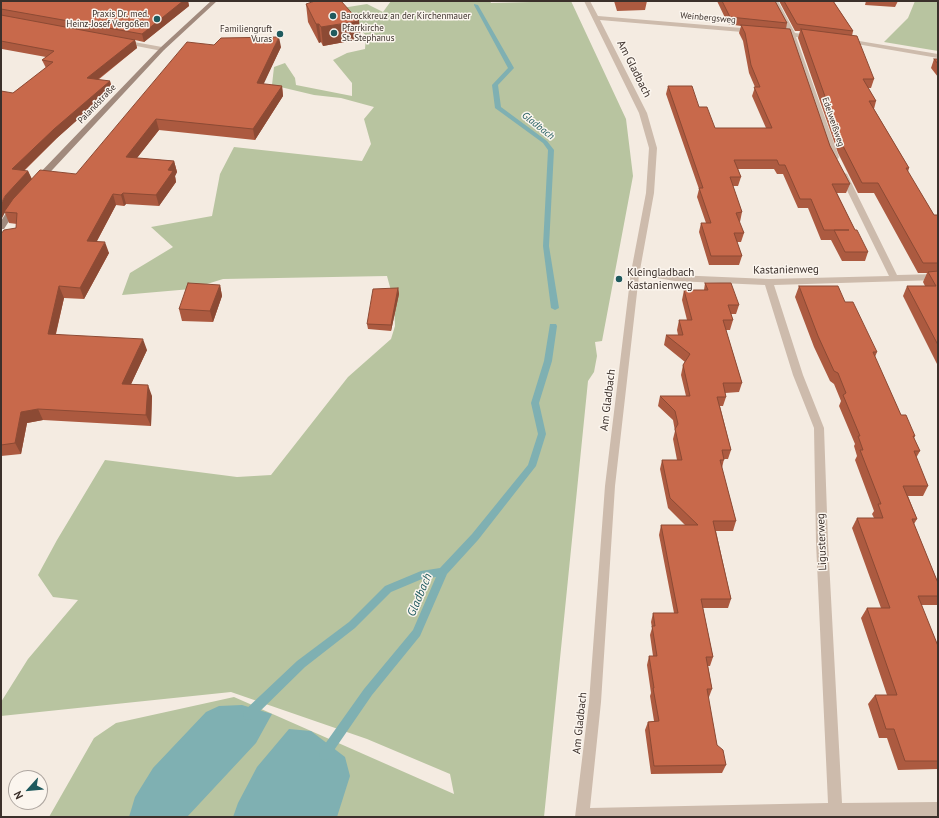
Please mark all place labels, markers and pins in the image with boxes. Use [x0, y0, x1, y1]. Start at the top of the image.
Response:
place label: Praxis Dr. med. Heinz-Josef Vergoßen [66, 9, 149, 30]
marker: Barockkreuz an der Kirchenmauer [328, 11, 338, 21]
place label: Barockkreuz an der Kirchenmauer [341, 11, 471, 21]
marker: Praxis Dr. med. Heinz-Josef Vergoßen [152, 14, 162, 24]
place label: Pfarrkirche St. Stephanus [342, 23, 394, 44]
place label: Familiengruft Vuras [220, 24, 272, 45]
marker: Pfarrkirche St. Stephanus [329, 28, 339, 38]
marker: Familiengruft Vuras [275, 29, 285, 39]
place label: Kleingladbach Kastanienweg [627, 266, 694, 292]
marker: Kleingladbach Kastanienweg [614, 274, 624, 284]

